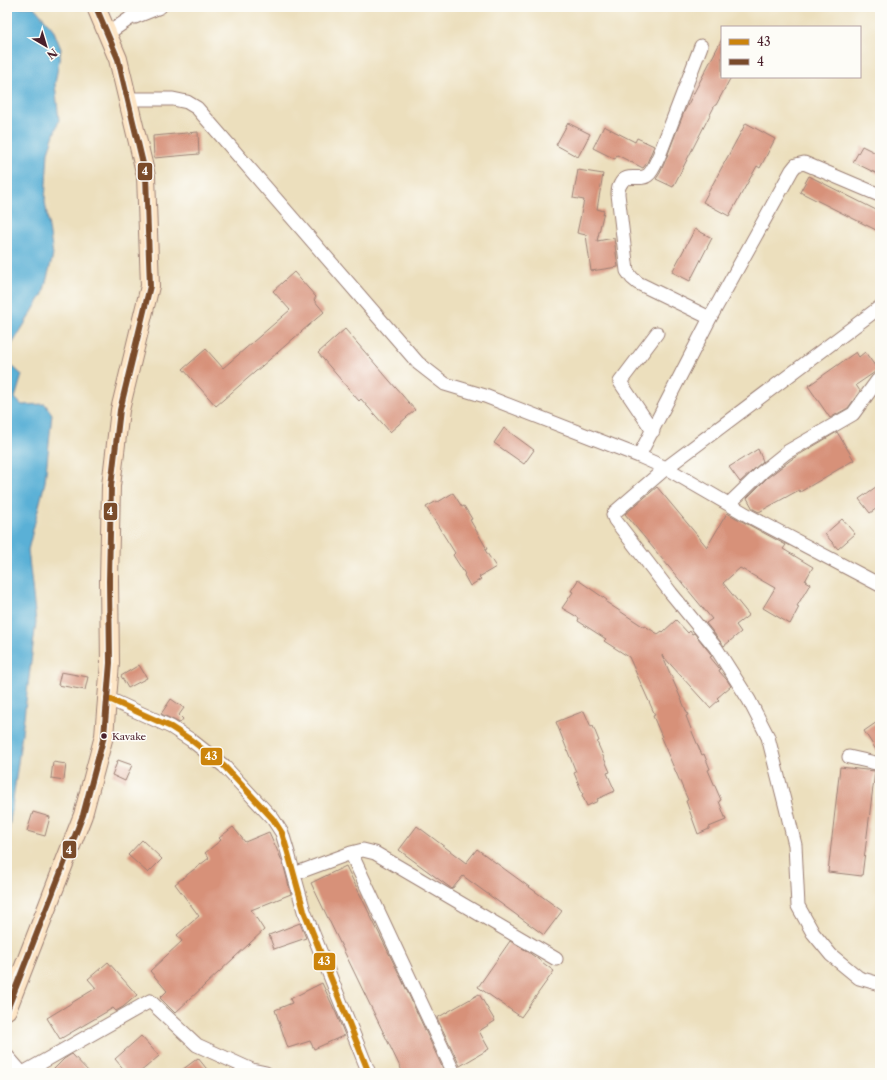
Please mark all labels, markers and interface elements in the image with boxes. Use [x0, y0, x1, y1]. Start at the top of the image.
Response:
north arrow [26, 26, 66, 66]
legend [721, 26, 861, 78]
text: 43 [757, 34, 771, 49]
text: N [44, 45, 60, 63]
text: 4 [757, 54, 764, 69]
line badge: 4 [137, 162, 153, 181]
text: 4 [142, 164, 149, 178]
line badge: 4 [103, 502, 118, 521]
text: 4 [107, 504, 114, 518]
place label: Kavake [112, 730, 147, 743]
marker: Kavake [99, 731, 109, 741]
line badge: 43 [200, 747, 223, 766]
text: 43 [205, 749, 217, 763]
line badge: 4 [62, 840, 77, 859]
text: 4 [66, 843, 73, 857]
line badge: 43 [313, 952, 336, 971]
text: 43 [318, 954, 330, 968]

